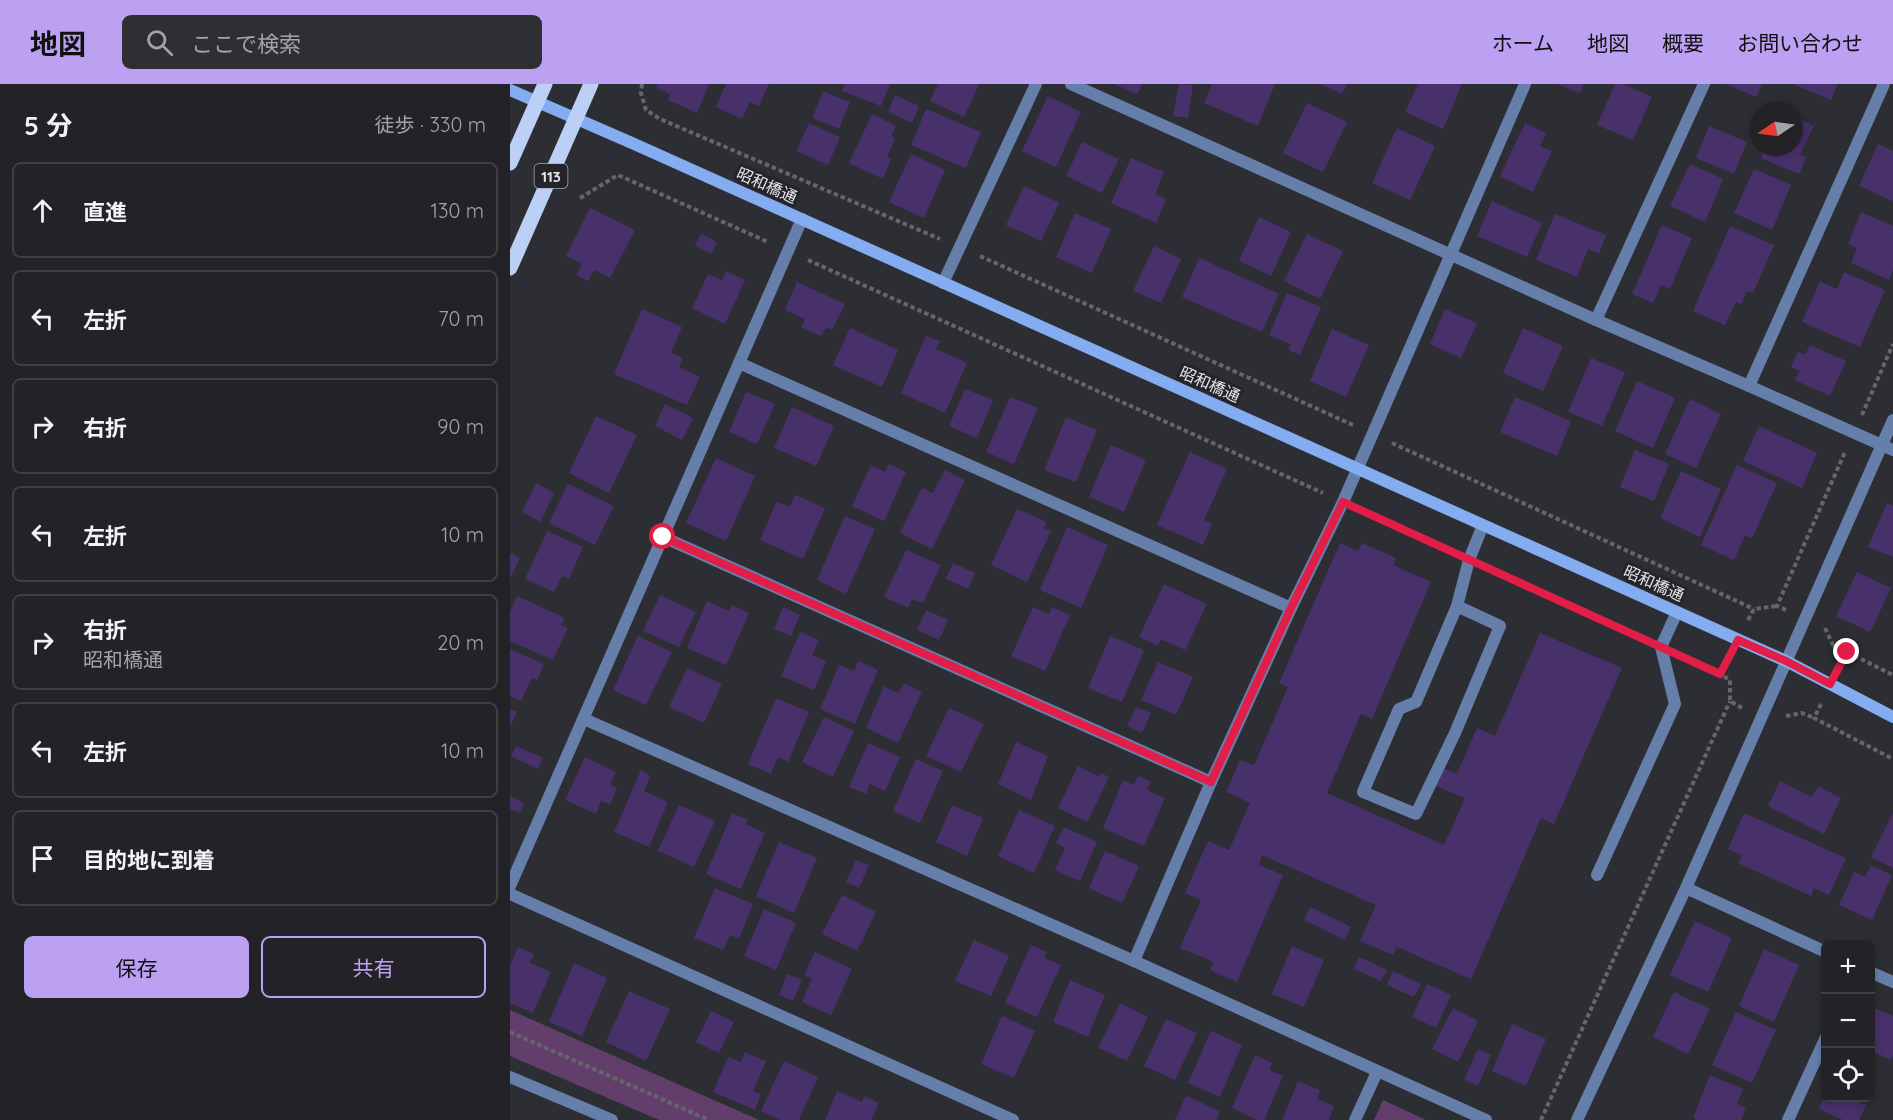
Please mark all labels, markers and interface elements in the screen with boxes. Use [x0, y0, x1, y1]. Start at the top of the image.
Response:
search box [122, 15, 542, 69]
text: 地図 [30, 26, 86, 61]
icon: search [143, 26, 176, 59]
text: ここで検索 [191, 30, 301, 58]
text: ホーム [1492, 30, 1554, 56]
text: 地図 [1587, 30, 1629, 56]
text: 概要 [1662, 30, 1704, 56]
text: お問い合わせ [1737, 30, 1863, 56]
north arrow [1749, 102, 1803, 156]
text: 5 分 [24, 109, 72, 142]
text: 徒歩 · 330 m [375, 112, 486, 137]
street label: 昭和橋通 [734, 163, 800, 207]
road number: 113 [534, 164, 567, 188]
icon: ahead [26, 194, 59, 227]
text: 直進 [83, 198, 127, 226]
text: 130 m [431, 198, 484, 223]
icon: left [26, 302, 59, 335]
text: 左折 [83, 306, 127, 334]
text: 70 m [438, 306, 484, 331]
street label: 昭和橋通 [1177, 362, 1243, 406]
icon: right [26, 410, 59, 443]
text: 右折 [83, 414, 127, 442]
text: 90 m [437, 414, 484, 439]
icon: left [26, 518, 59, 551]
text: 左折 [83, 522, 127, 550]
text: 10 m [441, 522, 484, 547]
route start [649, 523, 675, 549]
street label: 昭和橋通 [1621, 561, 1687, 605]
text: 右折 [83, 616, 127, 644]
icon: right [26, 626, 59, 659]
text: 20 m [437, 630, 484, 655]
route end [1833, 638, 1859, 664]
text: 昭和橋通 [83, 647, 163, 672]
icon: left [26, 734, 59, 767]
text: 左折 [83, 738, 127, 766]
text: 10 m [441, 738, 484, 763]
icon: arrive [26, 842, 59, 875]
text: 目的地に到着 [83, 846, 215, 874]
button: 保存 [24, 936, 249, 998]
button: 共有 [261, 936, 486, 998]
map controls [1821, 940, 1875, 1102]
button: + [1821, 940, 1875, 994]
button: − [1821, 994, 1875, 1048]
button: locate [1821, 1048, 1875, 1102]

